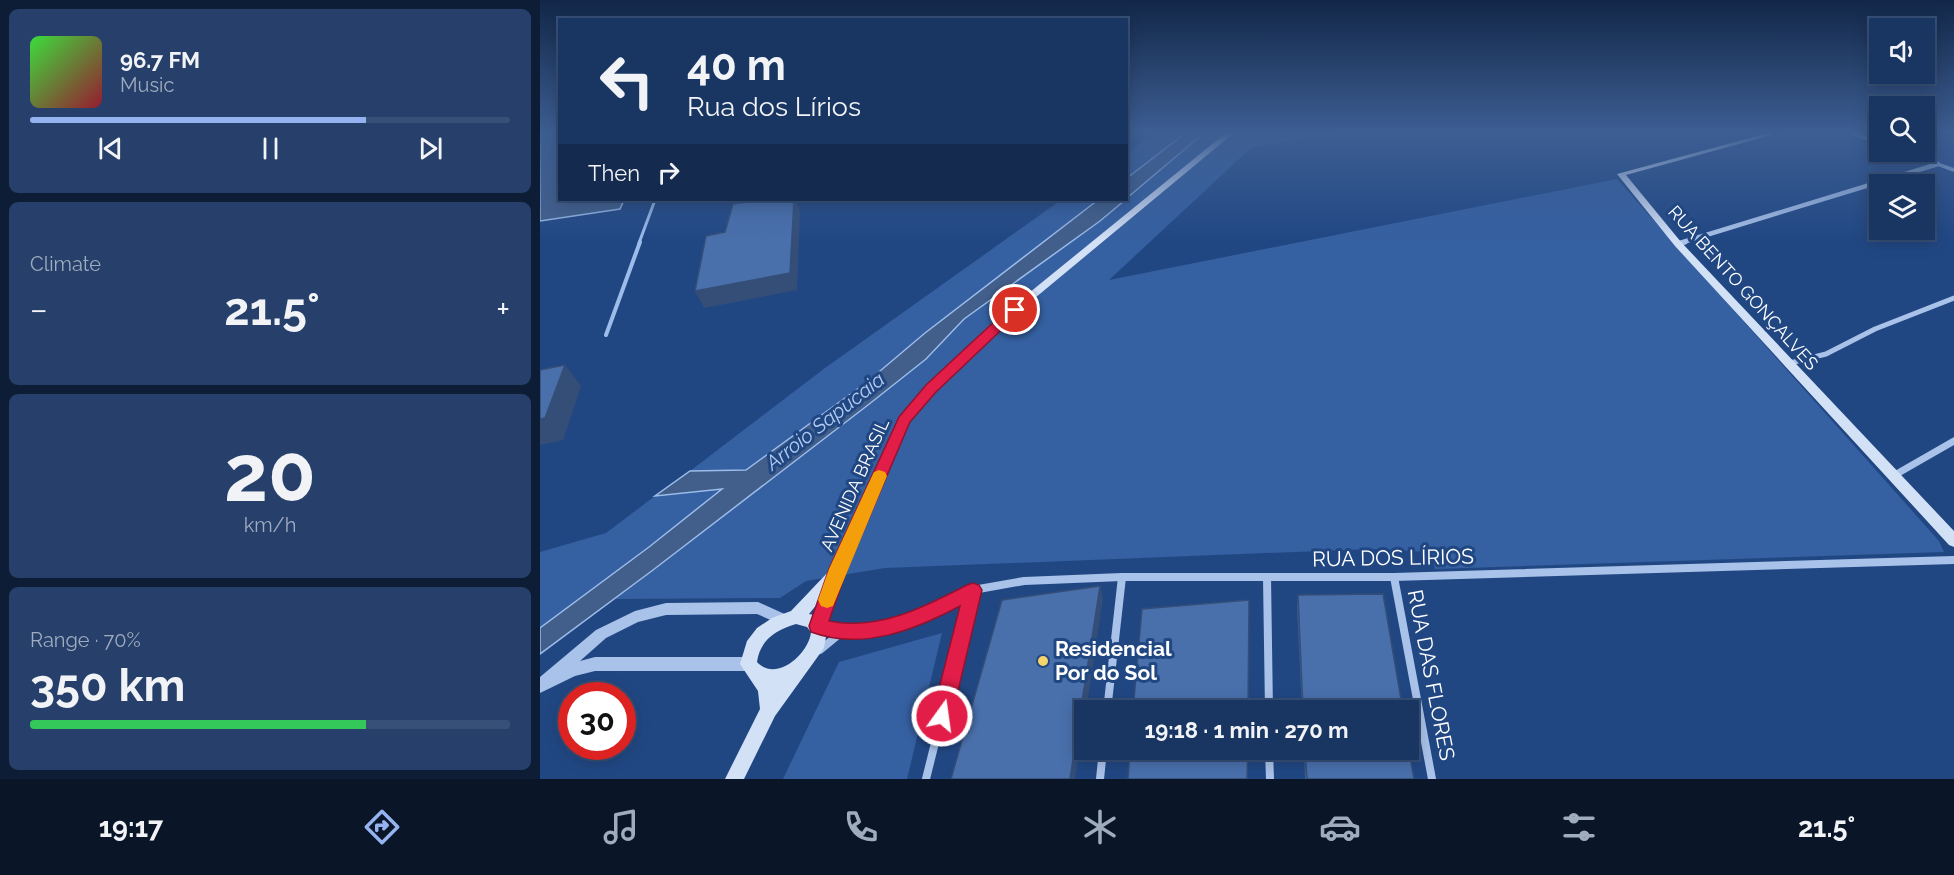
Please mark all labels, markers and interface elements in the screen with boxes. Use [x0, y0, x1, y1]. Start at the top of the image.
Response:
map controls [1869, 18, 1935, 240]
button: sound [1869, 18, 1935, 84]
text: 40 m [687, 41, 786, 90]
icon: left [588, 42, 666, 120]
text: 96.7 FM [120, 47, 200, 73]
text: Music [120, 73, 174, 97]
text: Rua dos Lírios [687, 91, 861, 122]
button: search [1869, 96, 1935, 162]
icon: previous [94, 132, 127, 165]
icon: pause [254, 132, 287, 165]
icon: next [414, 132, 447, 165]
icon: right [652, 156, 685, 189]
text: Then [588, 160, 640, 186]
button: layers [1869, 174, 1935, 240]
street label: RUA BENTO GONÇALVES [1664, 201, 1823, 374]
text: Climate [30, 252, 101, 276]
text: 21.5° [224, 283, 320, 336]
pin [989, 284, 1040, 335]
text: − [30, 290, 48, 329]
text: + [496, 290, 510, 329]
icon: arrive [998, 293, 1031, 326]
water label: Arroio Sapucaia [760, 367, 889, 475]
street label: AVENIDA BRASIL [816, 415, 893, 554]
text: 20 [224, 428, 316, 519]
text: km/h [244, 513, 296, 537]
street label: RUA DOS LÍRIOS [1312, 544, 1474, 571]
street label: RUA DAS FLORES [1403, 587, 1460, 763]
text: Range · 70% [30, 628, 141, 652]
place label: Residencial Por do Sol [1055, 636, 1172, 685]
marker: Residencial Por do Sol [1036, 654, 1050, 668]
text: 350 km [30, 659, 185, 712]
speed limit sign: 30 [558, 682, 636, 760]
position arrow [910, 684, 974, 748]
text: 19:18 · 1 min · 270 m [1145, 717, 1349, 743]
icon: directions [361, 806, 403, 848]
icon: music [600, 806, 642, 848]
icon: phone [840, 806, 882, 848]
icon: climate [1079, 806, 1121, 848]
icon: car [1319, 806, 1361, 848]
icon: filters [1558, 806, 1600, 848]
text: 19:17 [99, 812, 163, 843]
text: 21.5° [1798, 812, 1855, 843]

